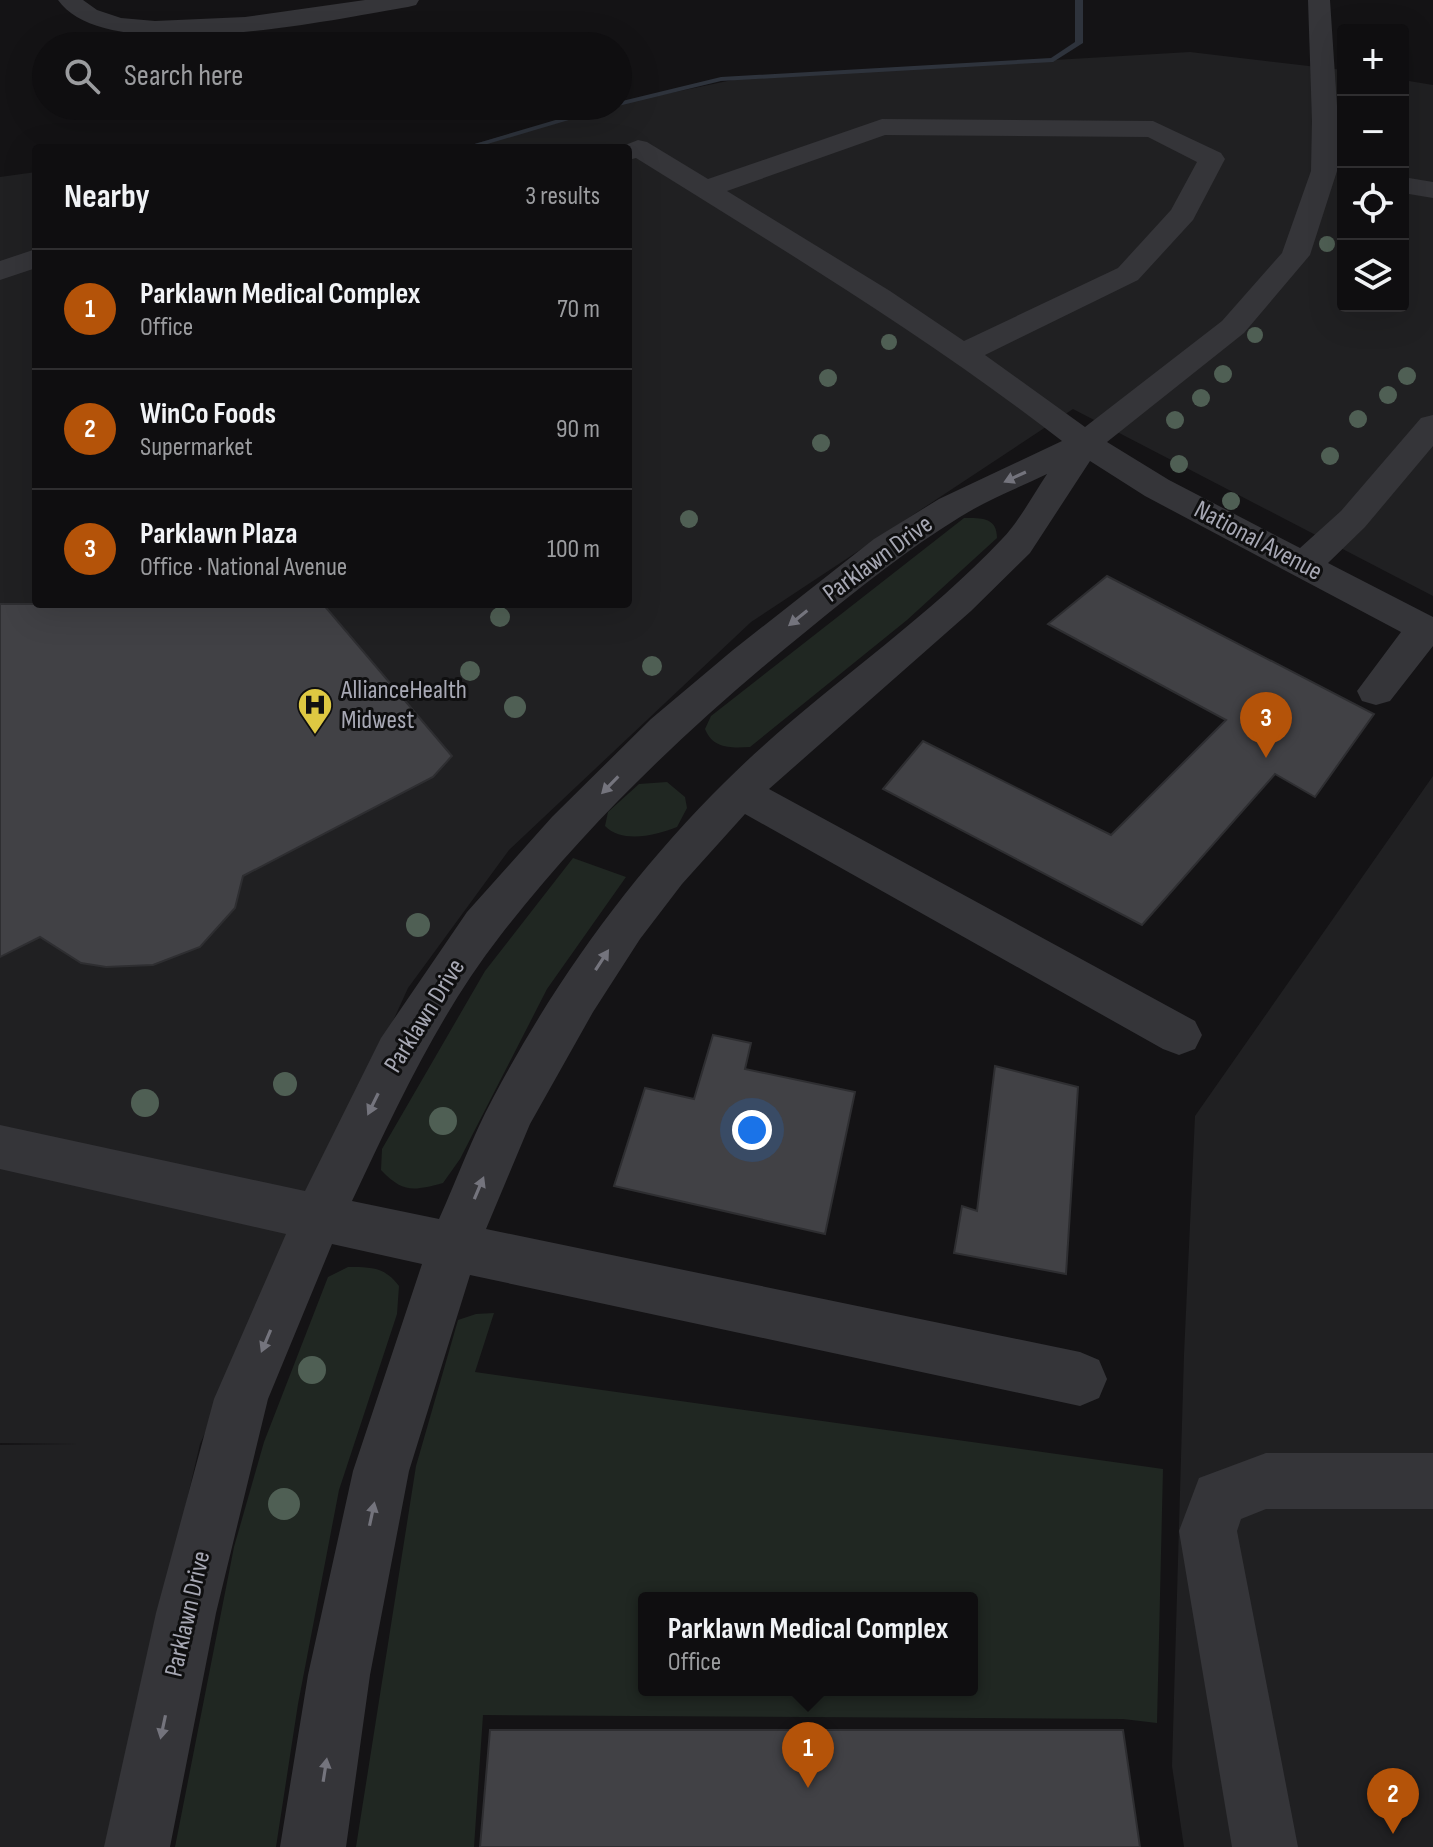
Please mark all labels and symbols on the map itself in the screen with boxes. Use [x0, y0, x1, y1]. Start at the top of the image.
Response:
one-way arrow [1003, 470, 1026, 484]
street label: National Avenue [1189, 494, 1327, 588]
street label: Parklawn Drive [817, 509, 939, 609]
one-way arrow [788, 609, 808, 626]
place label: AllianceHealth Midwest [340, 675, 467, 736]
hospital icon: AllianceHealth Midwest [296, 686, 334, 736]
pin: 3 [1240, 692, 1292, 758]
one-way arrow [602, 775, 620, 794]
one-way arrow [594, 949, 609, 970]
street label: Parklawn Drive [378, 954, 472, 1078]
one-way arrow [366, 1093, 380, 1116]
your location [732, 1110, 772, 1150]
one-way arrow [472, 1176, 485, 1200]
one-way arrow [259, 1329, 272, 1353]
one-way arrow [366, 1502, 379, 1527]
street label: Parklawn Drive [159, 1548, 217, 1680]
one-way arrow [156, 1714, 168, 1739]
pin: 1 [782, 1722, 834, 1788]
one-way arrow [319, 1757, 332, 1782]
pin: 2 [1367, 1768, 1419, 1834]

